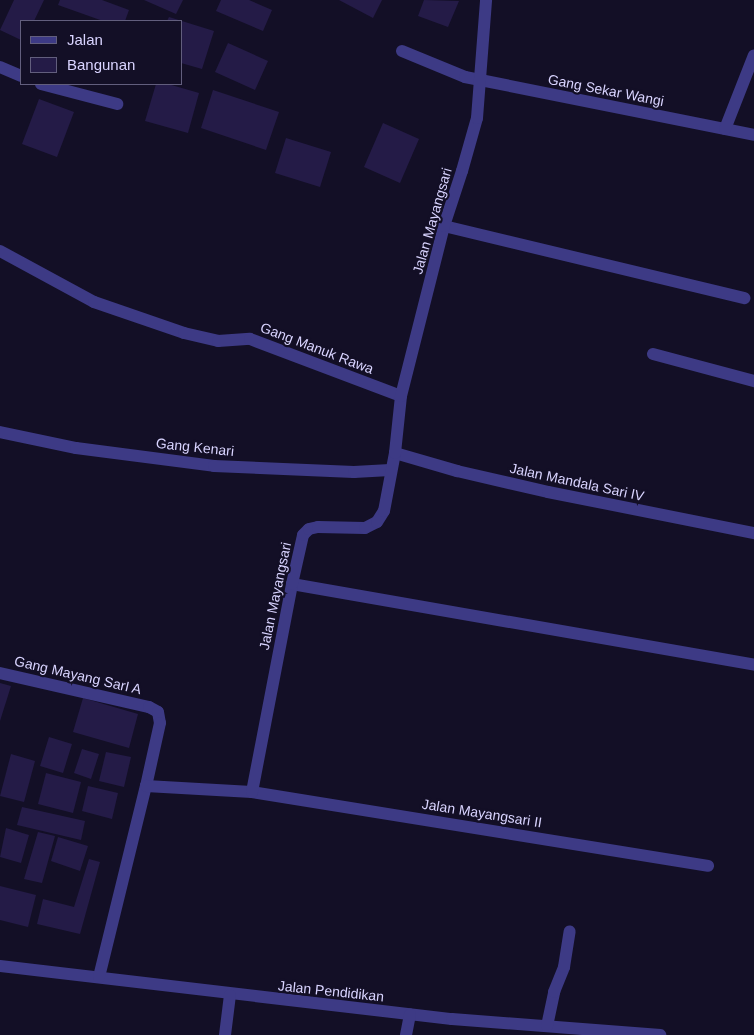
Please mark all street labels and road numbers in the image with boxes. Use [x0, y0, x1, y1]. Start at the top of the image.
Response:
street label: Gang Sekar Wangi [547, 71, 665, 109]
street label: Jalan Mayangsari [409, 166, 455, 276]
street label: Gang Manuk Rawa [258, 319, 376, 377]
street label: Gang Kenari [155, 435, 235, 459]
street label: Jalan Mandala Sari IV [508, 460, 646, 504]
street label: Jalan Mayangsari [255, 541, 295, 651]
street label: Gang Mayang SarI A [12, 652, 144, 698]
street label: Jalan Mayangsari II [421, 795, 543, 831]
street label: Jalan Pendidikan [277, 977, 385, 1005]

